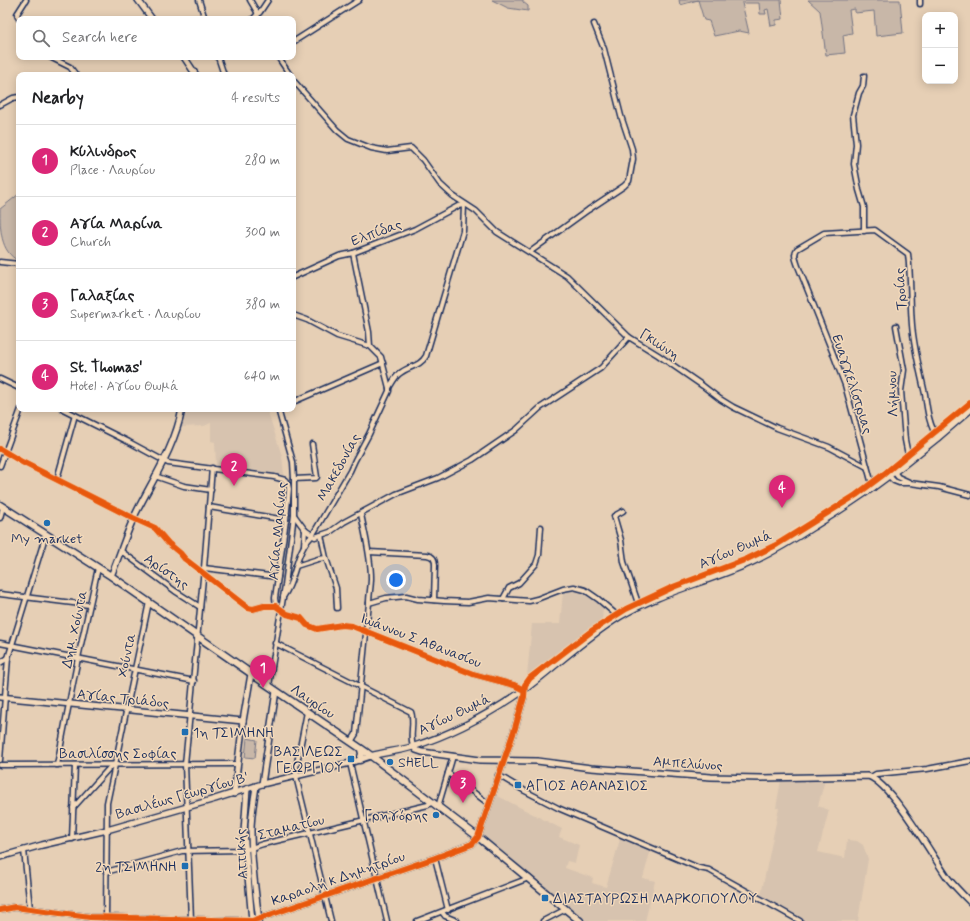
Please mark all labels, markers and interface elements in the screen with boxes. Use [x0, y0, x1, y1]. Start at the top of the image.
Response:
map controls [922, 12, 958, 84]
button: + [922, 12, 958, 48]
search box [16, 16, 296, 60]
icon: search [30, 27, 52, 49]
text: Search here [62, 28, 138, 48]
button: − [922, 48, 958, 84]
text: Nearby [32, 87, 84, 109]
text: 4 results [231, 90, 280, 107]
text: Κύλινδρος [70, 142, 136, 162]
text: 1 [42, 152, 48, 169]
text: 280 m [245, 152, 280, 169]
text: Place · Λαυρίου [70, 162, 155, 179]
text: Αγία Μαρίνα [70, 214, 163, 234]
street label: Ελπίδας [349, 215, 404, 250]
text: 2 [42, 224, 48, 241]
text: 300 m [245, 224, 280, 241]
text: Church [70, 234, 111, 251]
street label: Τροίας [891, 267, 911, 311]
text: Γαλαξίας [70, 286, 134, 306]
text: 3 [42, 296, 48, 313]
text: 380 m [245, 296, 280, 313]
text: Supermarket · Λαυρίου [70, 306, 201, 323]
street label: Γκιώνη [636, 325, 683, 364]
street label: Ευαγγελίστριας [827, 332, 877, 436]
text: St. Thomas' [70, 358, 143, 378]
text: 4 [41, 368, 49, 385]
text: 640 m [244, 368, 280, 385]
street label: Λήμνου [883, 370, 903, 418]
text: Hotel · Αγίου Θωμά [70, 378, 178, 395]
street label: Μακεδονίας [313, 430, 365, 505]
pin: 2 [221, 453, 247, 486]
pin: 4 [769, 475, 795, 508]
street label: Αγίας Μαρίνας [265, 481, 291, 581]
marker: My market [42, 518, 52, 528]
street label: Αγίου Θωμά [696, 526, 775, 573]
place label: My market [11, 530, 83, 548]
street label: Αρίστης [140, 550, 192, 594]
your location [386, 570, 406, 590]
street label: Δημ. Χούντα [58, 588, 92, 670]
street label: Ιωάννου Σ Αθανασίου [357, 610, 484, 672]
street label: Χούντα [114, 631, 140, 679]
pin: 1 [250, 655, 276, 688]
street label: Λαυρίου [287, 680, 338, 723]
street label: Αγίας Τριάδος [76, 685, 170, 713]
street label: Αγίου Θωμά [416, 690, 494, 739]
place label: 1η ΤΣΙΜΗΝΗ [193, 724, 274, 742]
marker: 1η ΤΣΙΜΗΝΗ [180, 727, 190, 737]
place label: ΒΑΣΙΛΕΩΣ ΓΕΩΡΓΙΟΥ [274, 743, 343, 777]
street label: Βασιλίσσης Σοφίας [59, 745, 177, 763]
street label: Αμπελώνος [652, 753, 723, 775]
marker: ΒΑΣΙΛΕΩΣ ΓΕΩΡΓΙΟΥ [346, 754, 356, 764]
place label: SHELL [398, 754, 439, 772]
marker: SHELL [385, 757, 395, 767]
street label: Βασιλέως Γεωργίου Β' [113, 767, 251, 824]
pin: 3 [450, 770, 476, 803]
place label: ΑΓΙΟΣ ΑΘΑΝΑΣΙΟΣ [526, 777, 648, 795]
marker: ΑΓΙΟΣ ΑΘΑΝΑΣΙΟΣ [513, 780, 523, 790]
place label: Γρηγόρης [364, 807, 428, 825]
marker: Γρηγόρης [431, 810, 441, 820]
street label: Σταματίου [256, 811, 326, 845]
street label: Αττικής [232, 828, 252, 880]
street label: Καραολή κ Δημητρίου [269, 848, 408, 910]
place label: 2η ΤΣΙΜΗΝΗ [95, 858, 177, 876]
marker: 2η ΤΣΙΜΗΝΗ [180, 861, 190, 871]
place label: ΔΙΑΣΤΑΥΡΩΣΗ ΜΑΡΚΟΠΟΥΛΟΥ [553, 890, 757, 908]
marker: ΔΙΑΣΤΑΥΡΩΣΗ ΜΑΡΚΟΠΟΥΛΟΥ [540, 893, 550, 903]

